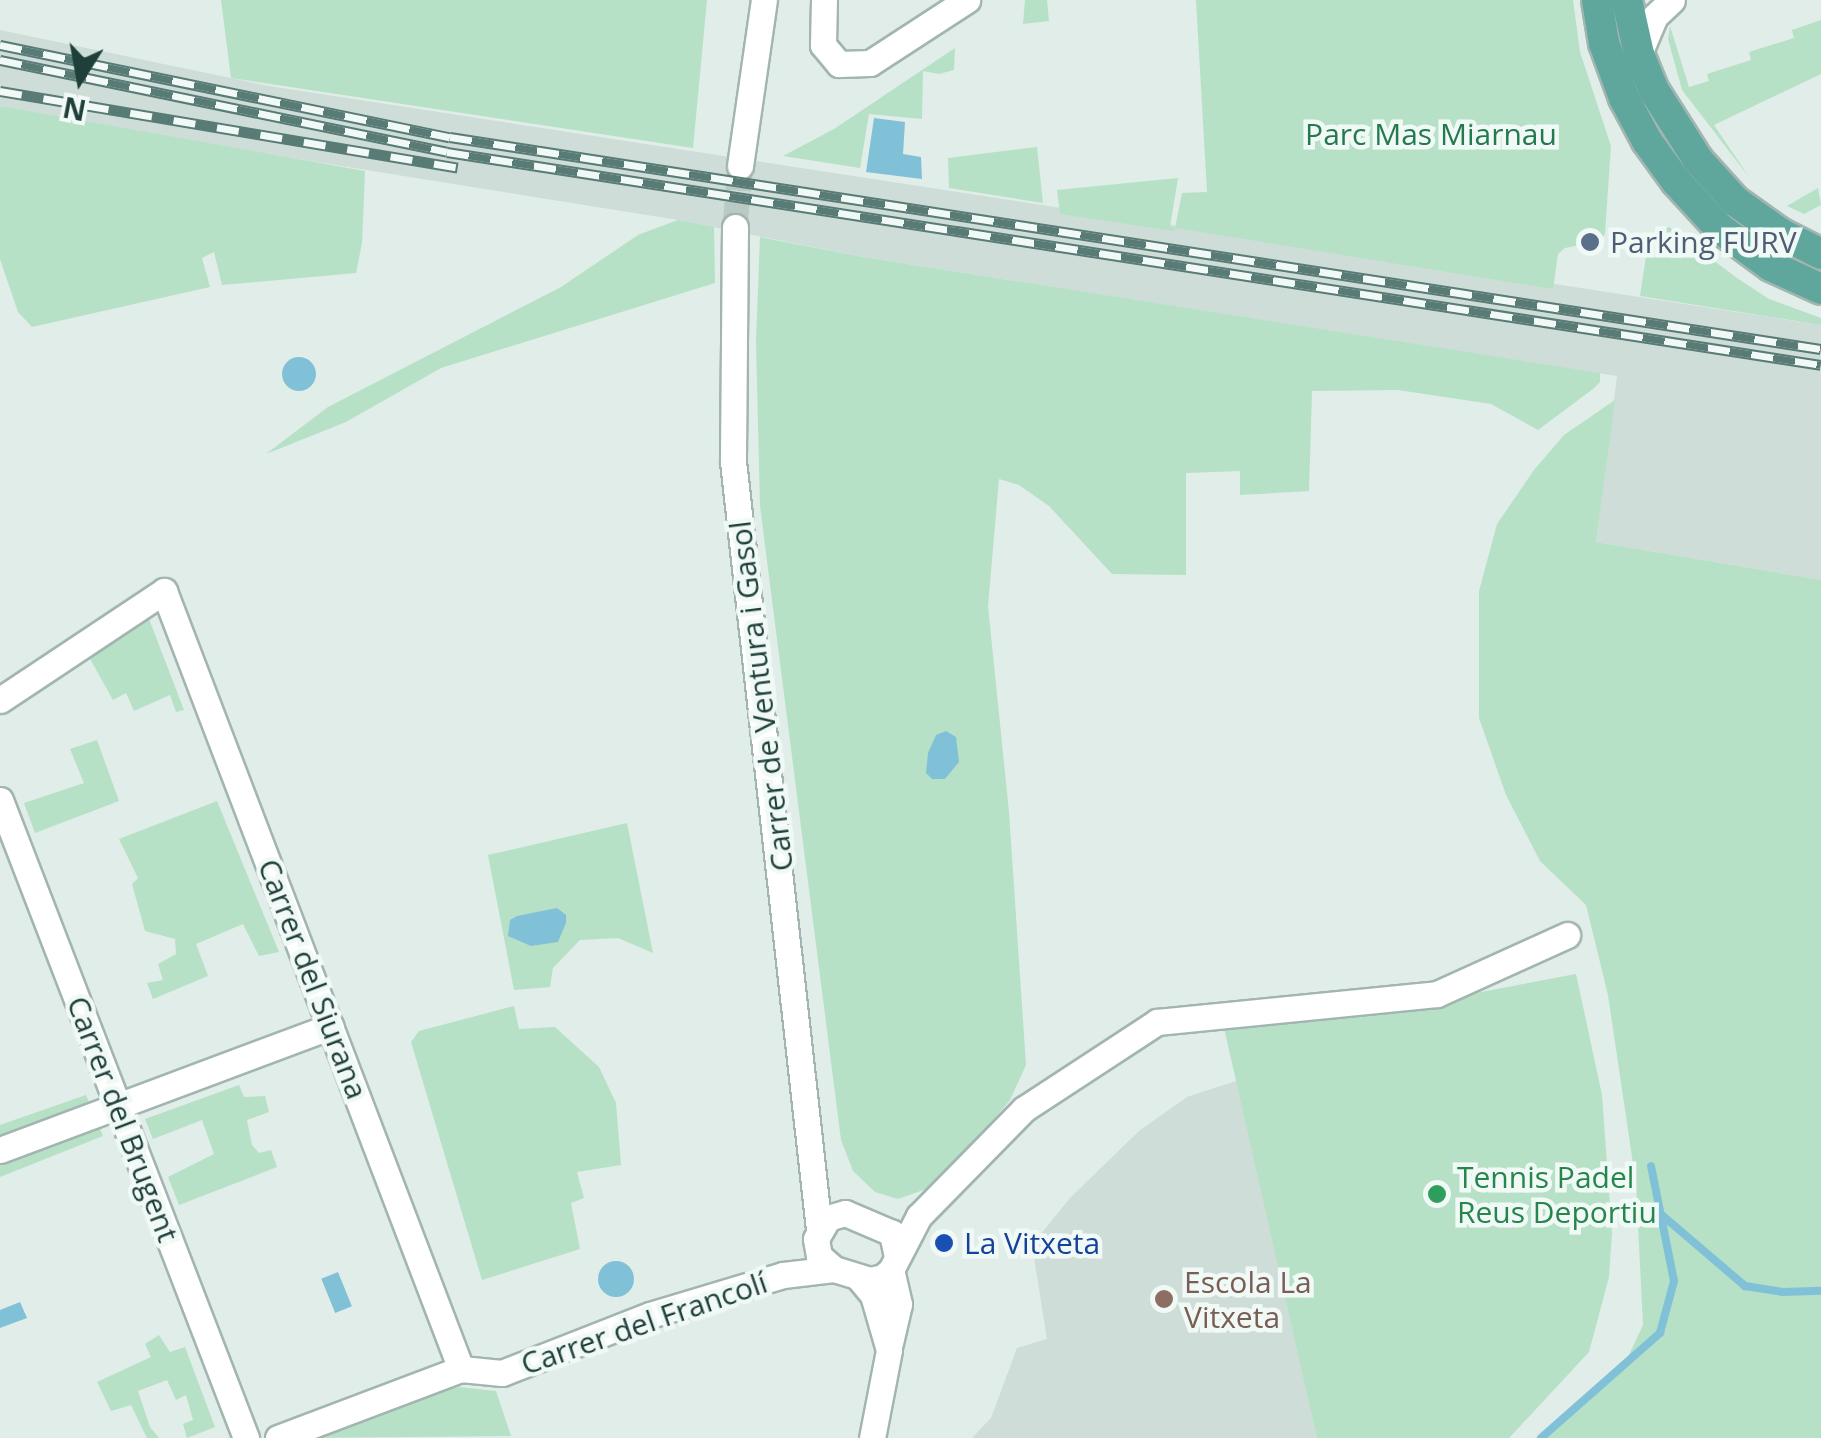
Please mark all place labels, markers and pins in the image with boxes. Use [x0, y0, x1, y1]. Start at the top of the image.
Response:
place label: Parking FURV [1610, 224, 1797, 260]
marker: Parking FURV [1579, 231, 1601, 253]
place label: Tennis Padel Reus Deportiu [1457, 1159, 1657, 1230]
marker: Tennis Padel Reus Deportiu [1426, 1183, 1448, 1205]
place label: La Vitxeta [964, 1225, 1100, 1261]
marker: La Vitxeta [933, 1232, 955, 1254]
place label: Escola La Vitxeta [1184, 1264, 1312, 1334]
marker: Escola La Vitxeta [1153, 1288, 1175, 1310]

